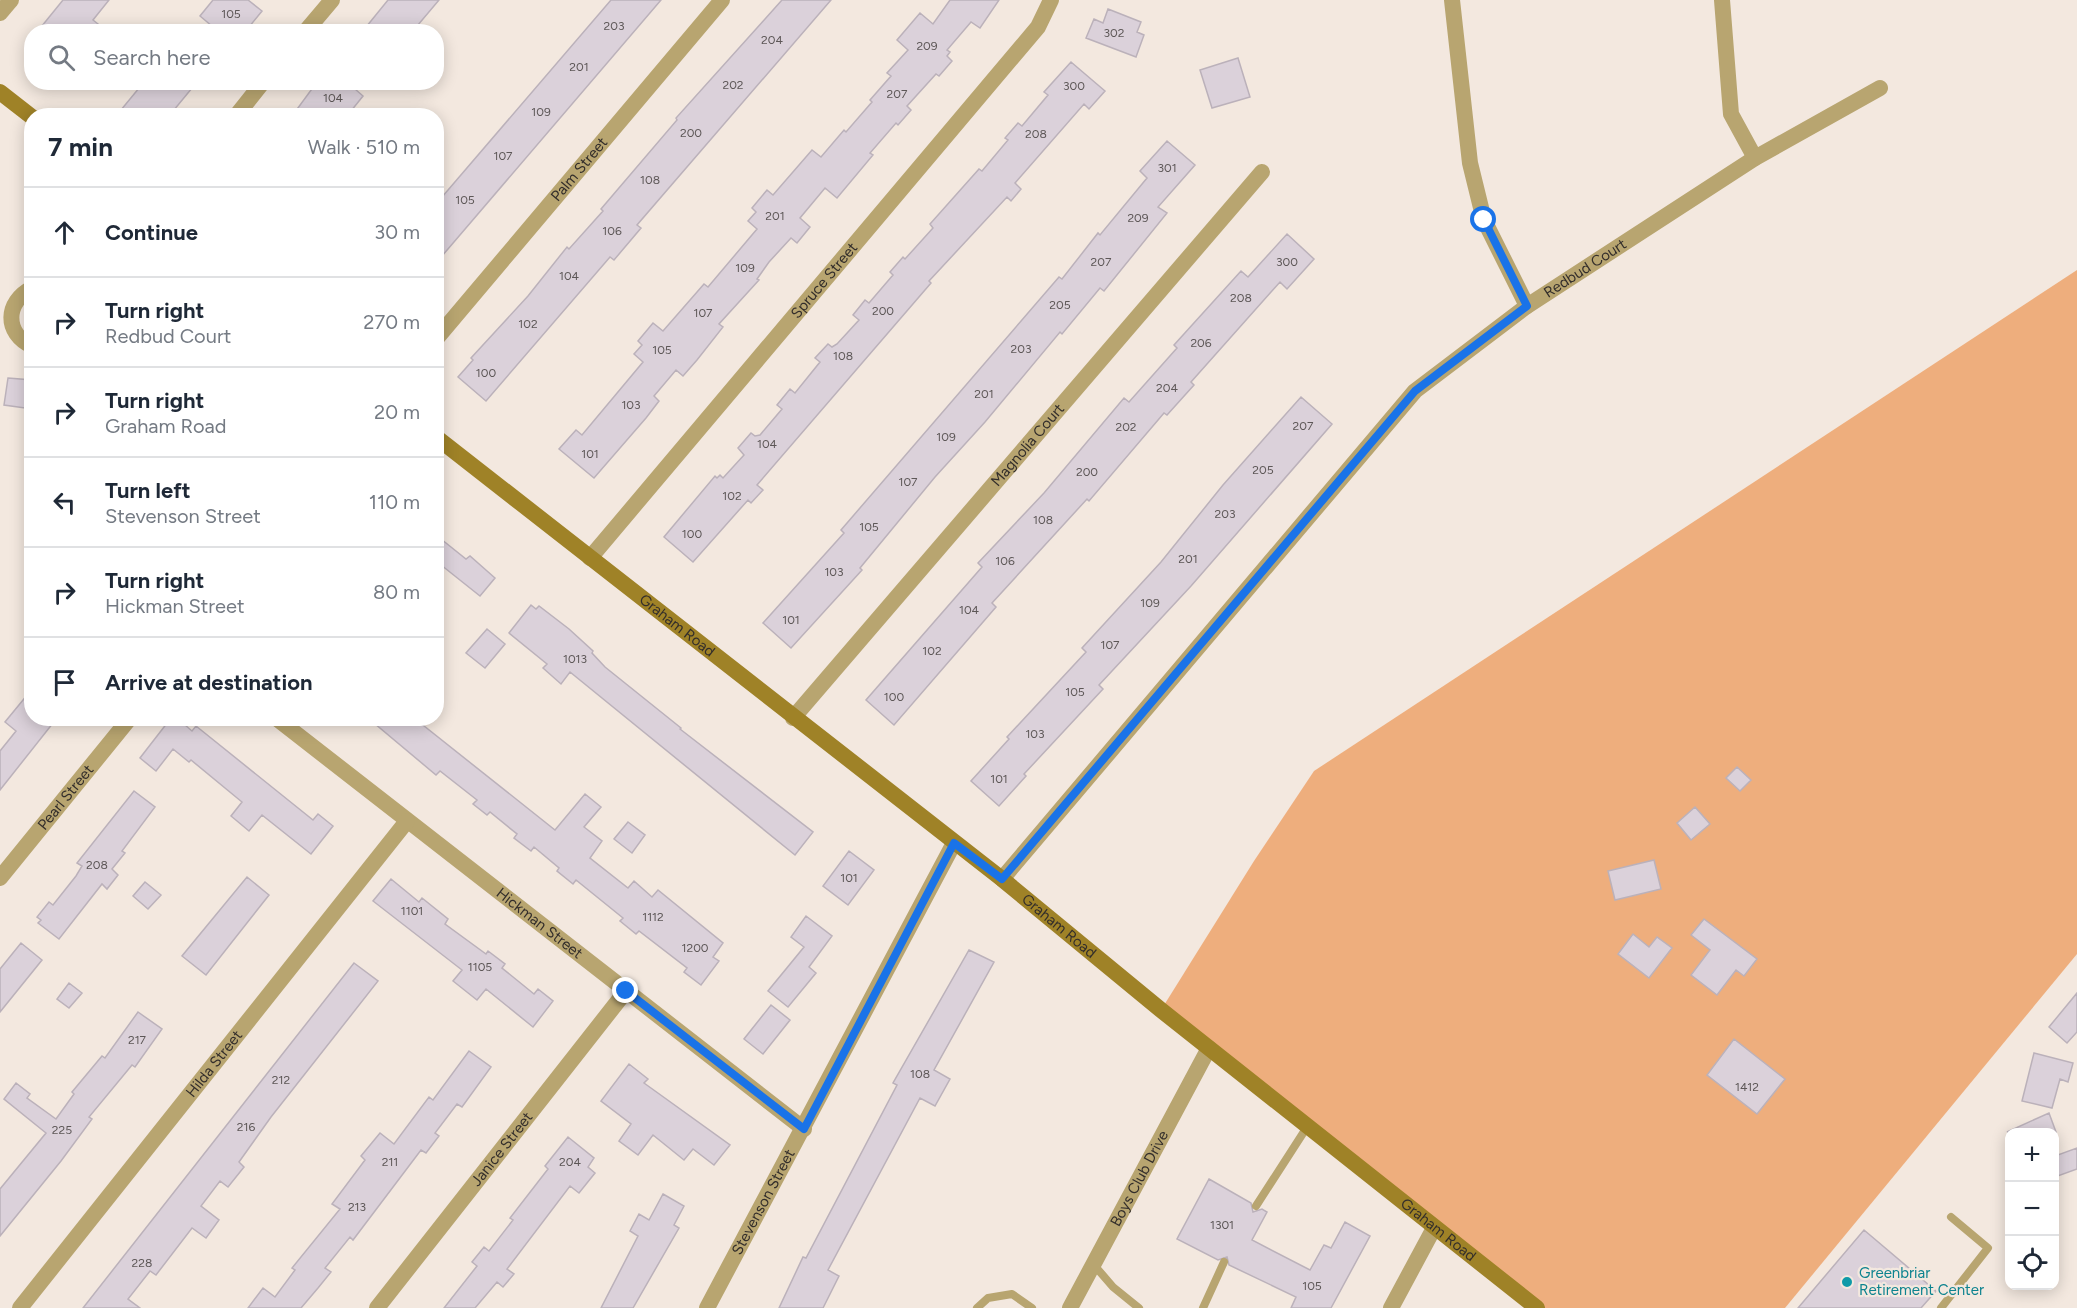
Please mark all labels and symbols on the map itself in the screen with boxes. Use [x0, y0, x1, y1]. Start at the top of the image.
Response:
house number: 105 [221, 7, 241, 21]
house number: 203 [604, 19, 624, 33]
house number: 302 [1104, 26, 1124, 40]
house number: 204 [761, 33, 783, 47]
house number: 209 [916, 39, 938, 53]
house number: 201 [569, 60, 589, 74]
house number: 202 [722, 78, 744, 92]
house number: 300 [1063, 79, 1085, 93]
house number: 207 [887, 87, 908, 101]
house number: 104 [323, 91, 344, 105]
house number: 109 [531, 105, 551, 119]
house number: 200 [680, 126, 702, 140]
house number: 208 [1025, 127, 1047, 141]
street label: Palm Street [547, 133, 611, 205]
house number: 107 [493, 149, 513, 163]
house number: 301 [1157, 161, 1177, 175]
house number: 108 [640, 173, 660, 187]
house number: 105 [455, 193, 475, 207]
route start [1470, 206, 1496, 232]
house number: 201 [765, 209, 785, 223]
house number: 209 [1127, 211, 1149, 225]
house number: 106 [602, 224, 622, 238]
street label: Redbud Court [1540, 235, 1630, 302]
street label: Spruce Street [787, 239, 861, 322]
house number: 207 [1091, 255, 1112, 269]
house number: 300 [1276, 255, 1298, 269]
house number: 109 [735, 261, 755, 275]
house number: 104 [559, 269, 580, 283]
house number: 208 [1230, 291, 1252, 305]
house number: 205 [1049, 298, 1071, 312]
house number: 200 [872, 304, 894, 318]
house number: 107 [693, 306, 713, 320]
house number: 102 [518, 317, 538, 331]
house number: 206 [1190, 336, 1212, 350]
house number: 203 [1011, 342, 1031, 356]
house number: 105 [652, 343, 672, 357]
house number: 108 [833, 349, 853, 363]
house number: 100 [476, 366, 496, 380]
house number: 204 [1156, 381, 1178, 395]
house number: 201 [974, 387, 994, 401]
house number: 103 [621, 398, 641, 412]
street label: Magnolia Court [987, 400, 1068, 490]
house number: 207 [1293, 419, 1314, 433]
house number: 202 [1115, 420, 1137, 434]
house number: 109 [936, 430, 956, 444]
house number: 104 [757, 437, 778, 451]
house number: 101 [581, 447, 599, 461]
house number: 205 [1252, 463, 1274, 477]
house number: 200 [1076, 465, 1098, 479]
house number: 107 [898, 475, 918, 489]
house number: 102 [722, 489, 742, 503]
house number: 203 [1215, 507, 1235, 521]
house number: 108 [1033, 513, 1053, 527]
house number: 105 [859, 520, 879, 534]
house number: 100 [682, 527, 702, 541]
house number: 201 [1178, 552, 1198, 566]
house number: 106 [995, 554, 1015, 568]
house number: 103 [824, 565, 844, 579]
street label: Graham Road [636, 590, 719, 660]
house number: 109 [1140, 596, 1160, 610]
house number: 104 [959, 603, 980, 617]
house number: 101 [782, 613, 800, 627]
house number: 107 [1100, 638, 1120, 652]
house number: 102 [922, 644, 942, 658]
house number: 1013 [563, 652, 587, 666]
house number: 105 [1065, 685, 1085, 699]
house number: 100 [884, 690, 904, 704]
house number: 103 [1025, 727, 1045, 741]
street label: Pearl Street [34, 761, 98, 833]
house number: 101 [990, 772, 1008, 786]
house number: 208 [86, 858, 108, 872]
house number: 101 [840, 871, 858, 885]
street label: Hickman Street [493, 884, 587, 963]
street label: Graham Road [1018, 890, 1100, 962]
house number: 1101 [401, 904, 423, 918]
house number: 1112 [642, 910, 664, 924]
house number: 1200 [681, 941, 709, 955]
house number: 1105 [468, 960, 492, 974]
route end [612, 977, 638, 1003]
street label: Hilda Street [182, 1026, 246, 1101]
house number: 217 [128, 1033, 147, 1047]
house number: 108 [910, 1067, 930, 1081]
house number: 212 [272, 1073, 290, 1087]
house number: 1412 [1735, 1080, 1759, 1094]
street label: Janice Street [467, 1108, 537, 1190]
house number: 216 [237, 1120, 255, 1134]
house number: 225 [52, 1123, 72, 1137]
street label: Boys Club Drive [1106, 1127, 1172, 1229]
street label: Stevenson Street [728, 1146, 799, 1258]
house number: 211 [382, 1155, 398, 1169]
house number: 204 [559, 1155, 581, 1169]
street label: Graham Road [1397, 1194, 1480, 1265]
house number: 213 [348, 1200, 366, 1214]
house number: 1301 [1210, 1218, 1234, 1232]
house number: 228 [132, 1256, 152, 1270]
place label: Greenbriar Retirement Center [1859, 1264, 1984, 1299]
marker: Greenbriar Retirement Center [1840, 1275, 1854, 1289]
house number: 105 [1302, 1279, 1322, 1293]

